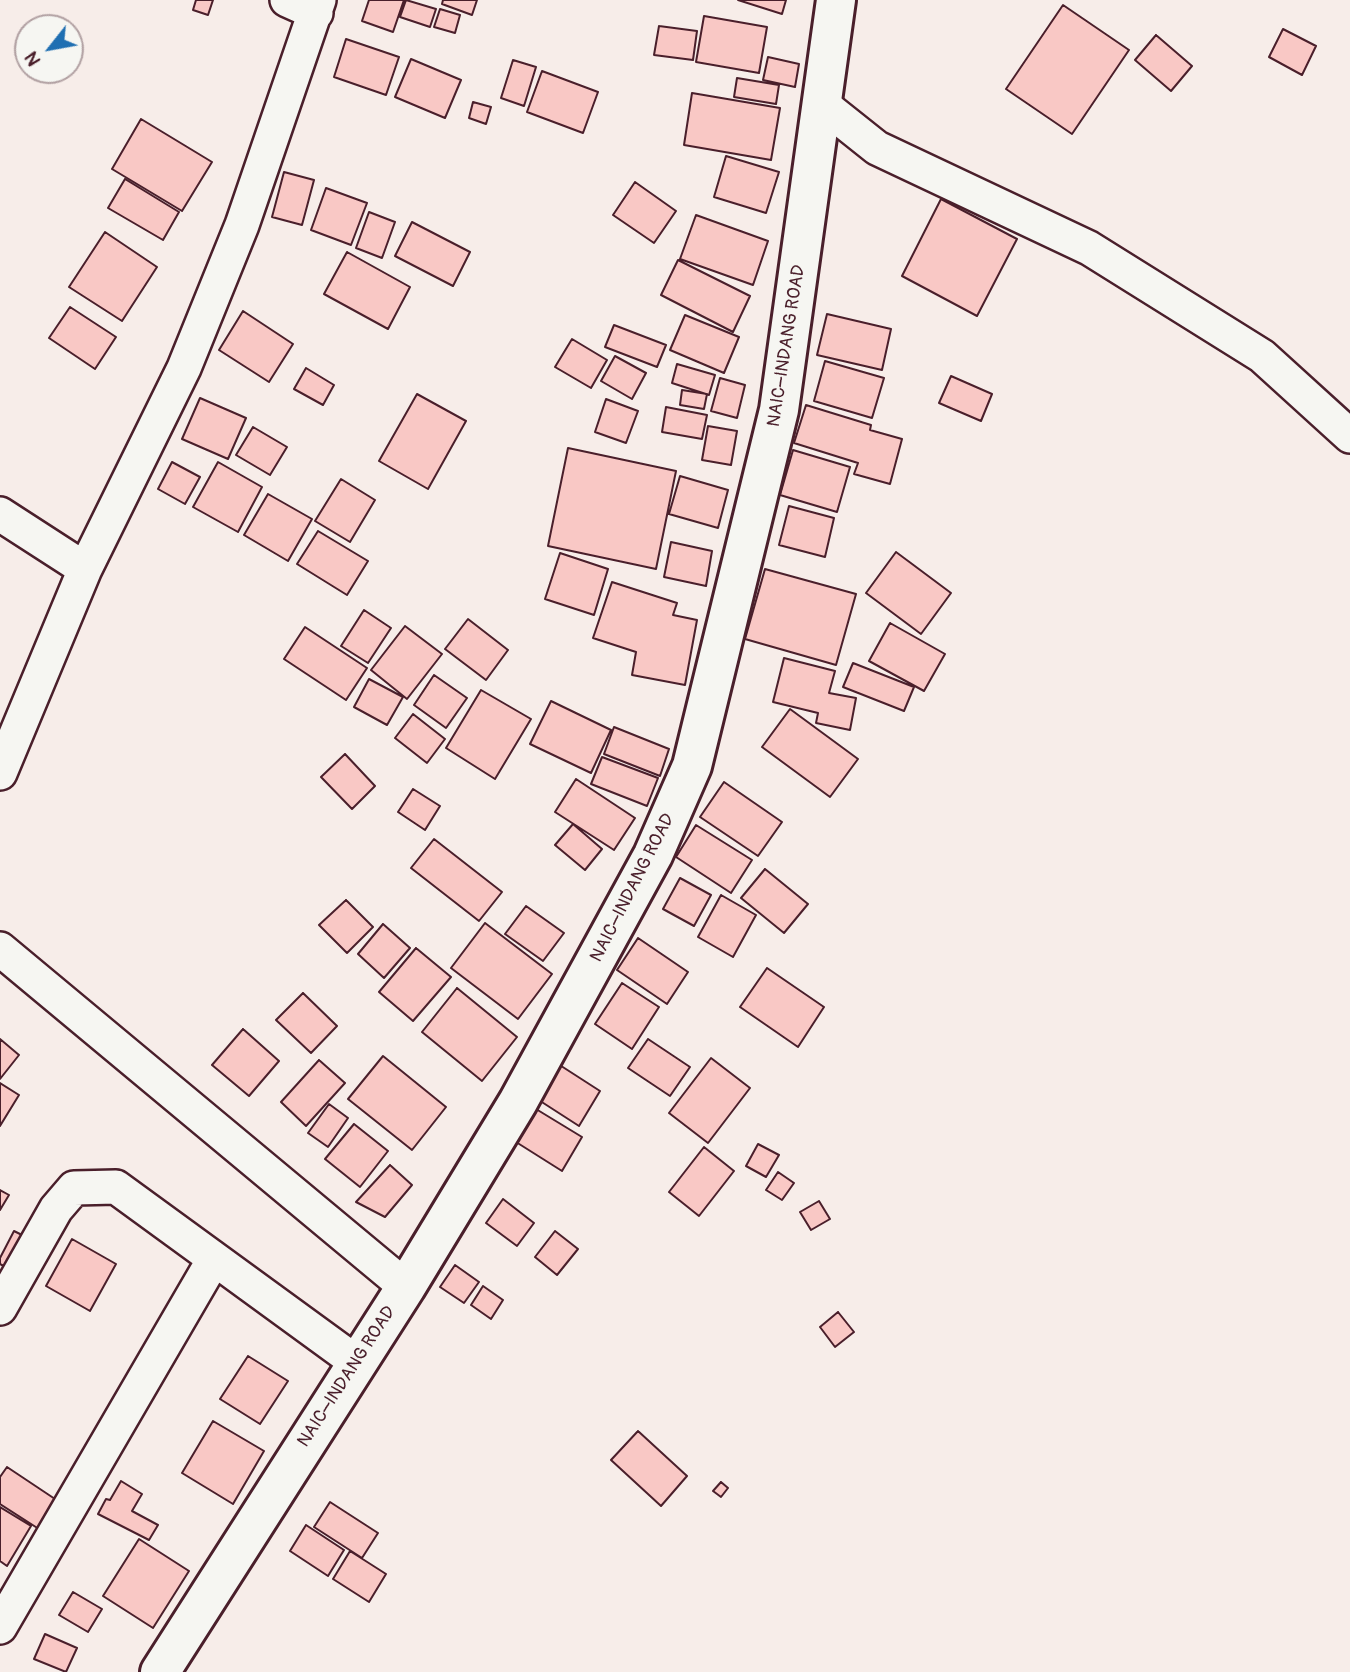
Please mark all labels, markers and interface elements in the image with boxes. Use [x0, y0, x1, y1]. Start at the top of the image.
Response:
north arrow [14, 14, 84, 84]
text: N [19, 47, 46, 70]
street label: NAIC–INDANG ROAD [764, 263, 810, 429]
street label: NAIC–INDANG ROAD [586, 810, 680, 966]
street label: NAIC–INDANG ROAD [293, 1302, 401, 1452]

